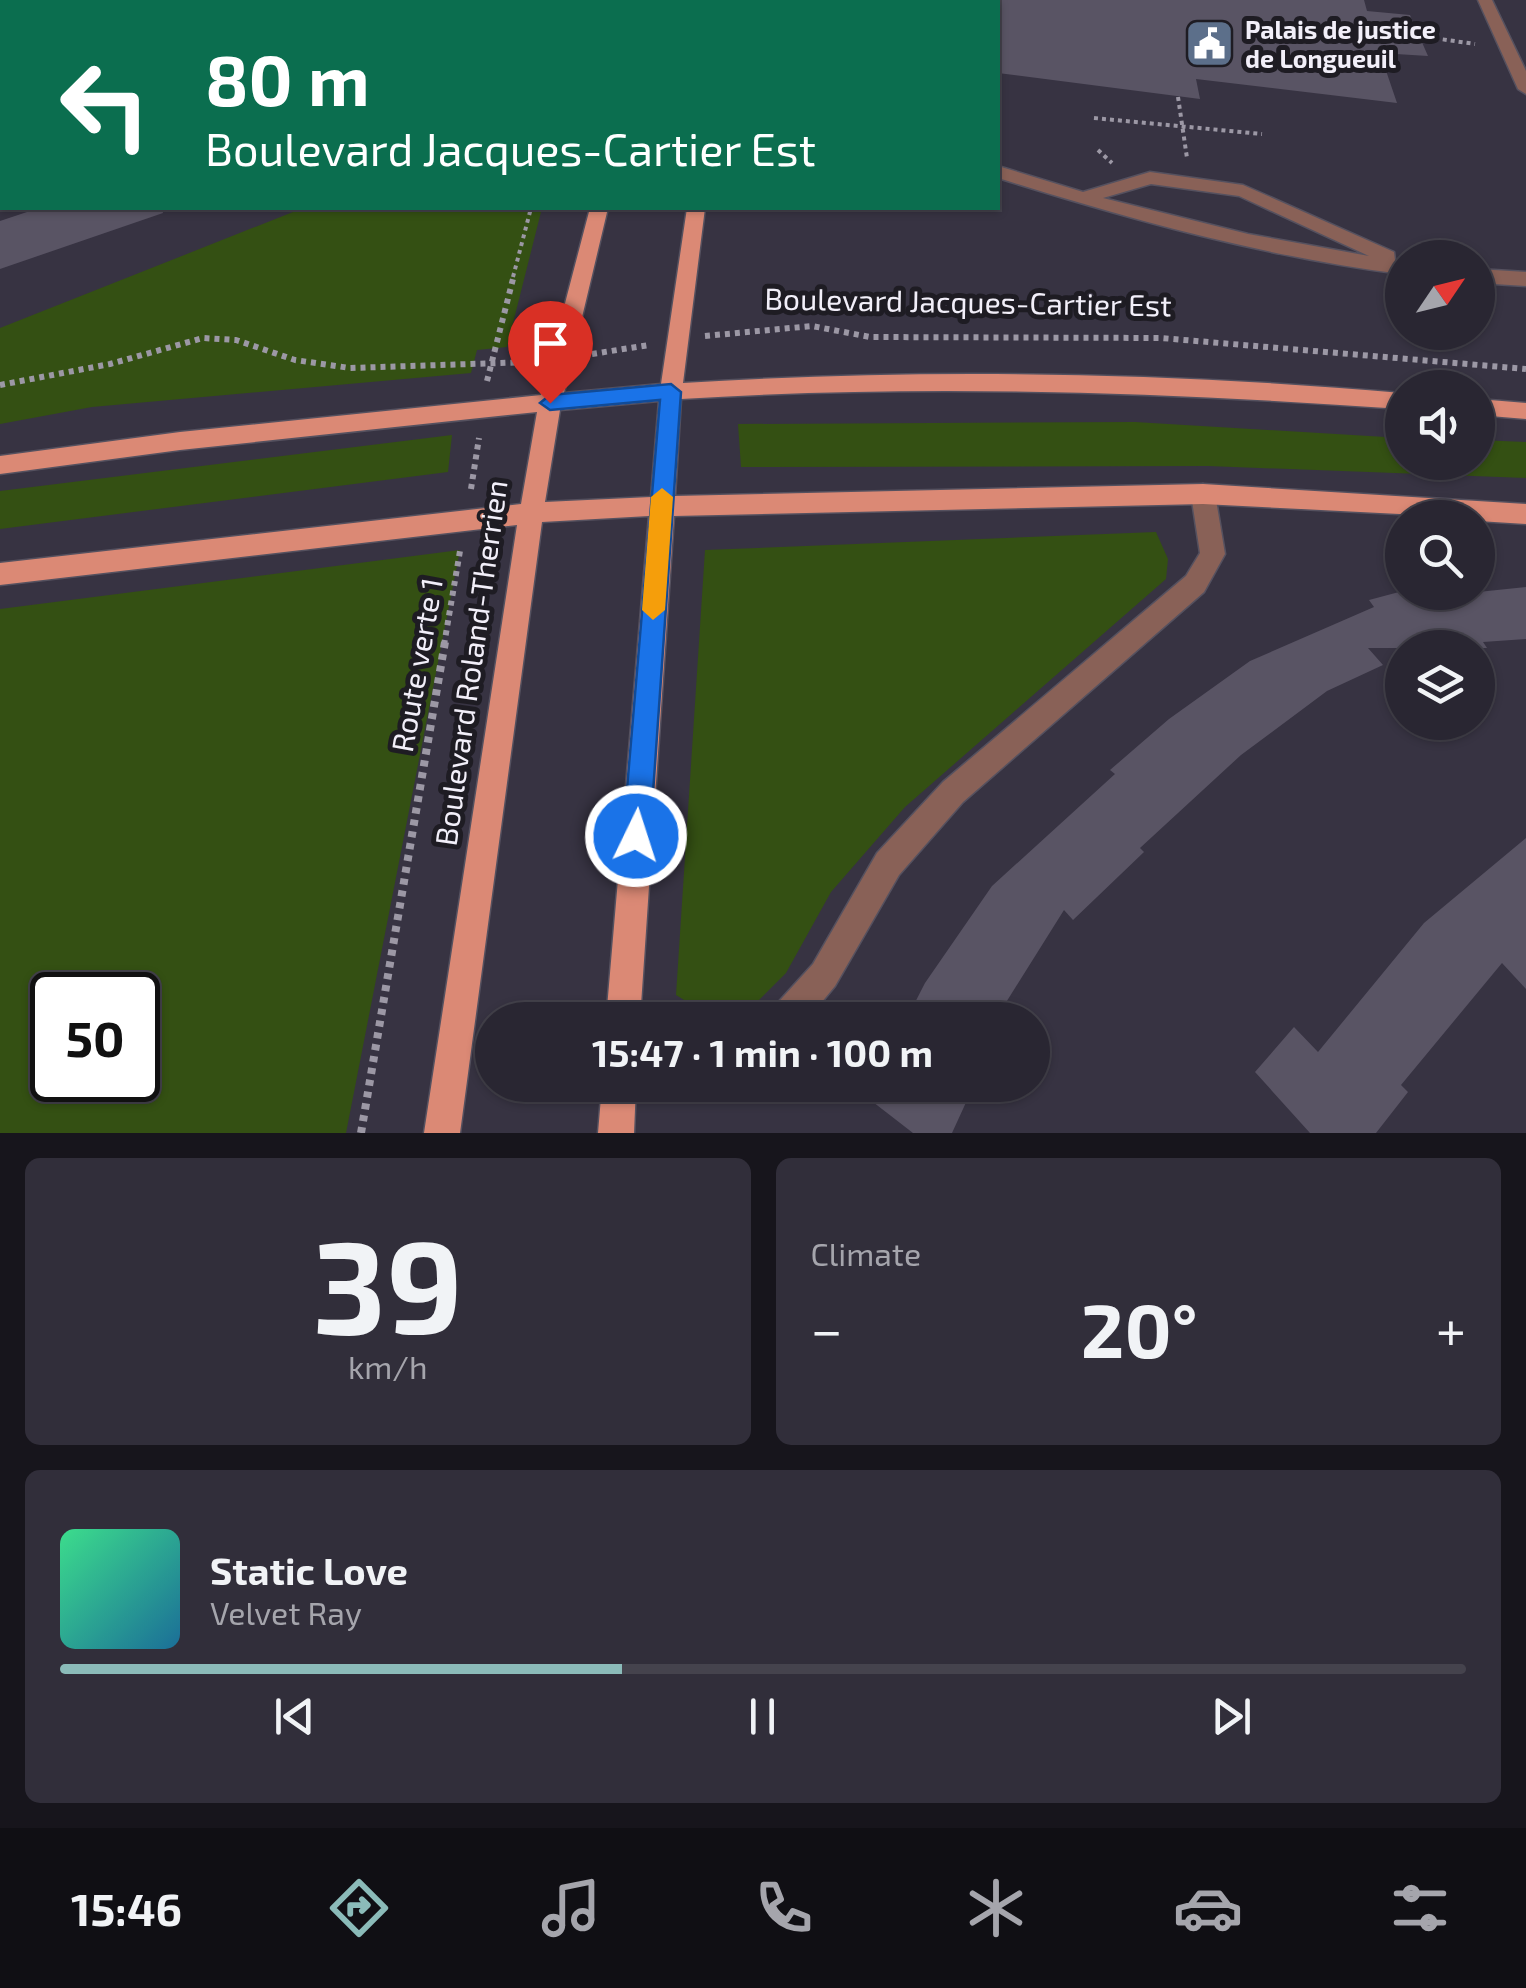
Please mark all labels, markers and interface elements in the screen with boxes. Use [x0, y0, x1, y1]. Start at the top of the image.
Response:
place label: Palais de justice de Longueuil [1245, 14, 1436, 73]
public building icon: Palais de justice de Longueuil [1184, 18, 1236, 70]
text: 80 m [205, 36, 370, 120]
icon: left [40, 40, 170, 170]
text: Boulevard Jacques-Cartier Est [205, 121, 816, 175]
north arrow [1385, 240, 1495, 350]
map controls [1385, 240, 1495, 740]
street label: Boulevard Jacques-Cartier Est [764, 279, 1172, 323]
pin [508, 301, 593, 404]
icon: arrive [523, 316, 578, 371]
button: sound [1385, 370, 1495, 480]
street label: Boulevard Roland-Therrien [427, 478, 514, 848]
button: search [1385, 500, 1495, 610]
street label: Route verte 1 [383, 575, 449, 755]
button: layers [1385, 630, 1495, 740]
position arrow [584, 784, 688, 888]
speed limit sign: 50 [30, 972, 160, 1102]
text: 15:47 · 1 min · 100 m [592, 1029, 933, 1075]
text: 39 [313, 1204, 463, 1360]
text: Climate [811, 1234, 921, 1272]
text: 20° [1081, 1283, 1198, 1373]
text: − [811, 1295, 843, 1361]
text: + [1436, 1295, 1466, 1361]
text: km/h [348, 1347, 427, 1385]
text: Static Love [210, 1547, 408, 1593]
text: Velvet Ray [210, 1593, 362, 1631]
icon: previous [267, 1689, 322, 1744]
icon: pause [735, 1689, 790, 1744]
icon: next [1204, 1689, 1259, 1744]
icon: directions [324, 1873, 394, 1943]
icon: music [536, 1873, 606, 1943]
icon: phone [749, 1873, 819, 1943]
icon: climate [961, 1873, 1031, 1943]
icon: car [1173, 1873, 1243, 1943]
icon: filters [1385, 1873, 1455, 1943]
text: 15:46 [71, 1881, 182, 1935]

